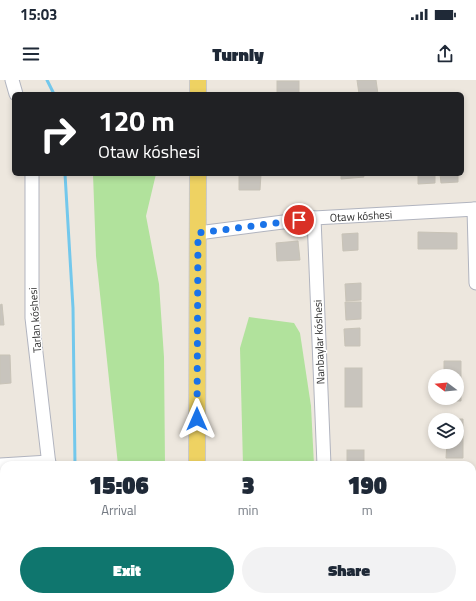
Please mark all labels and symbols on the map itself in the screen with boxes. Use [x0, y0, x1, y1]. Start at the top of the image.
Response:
pin [282, 203, 316, 237]
street label: Otaw kóshesi [329, 206, 393, 226]
street label: Tarlan kóshesi [25, 287, 45, 353]
street label: Nanbaylar kóshesi [310, 299, 328, 385]
north arrow [428, 369, 464, 405]
position arrow [176, 398, 218, 440]

